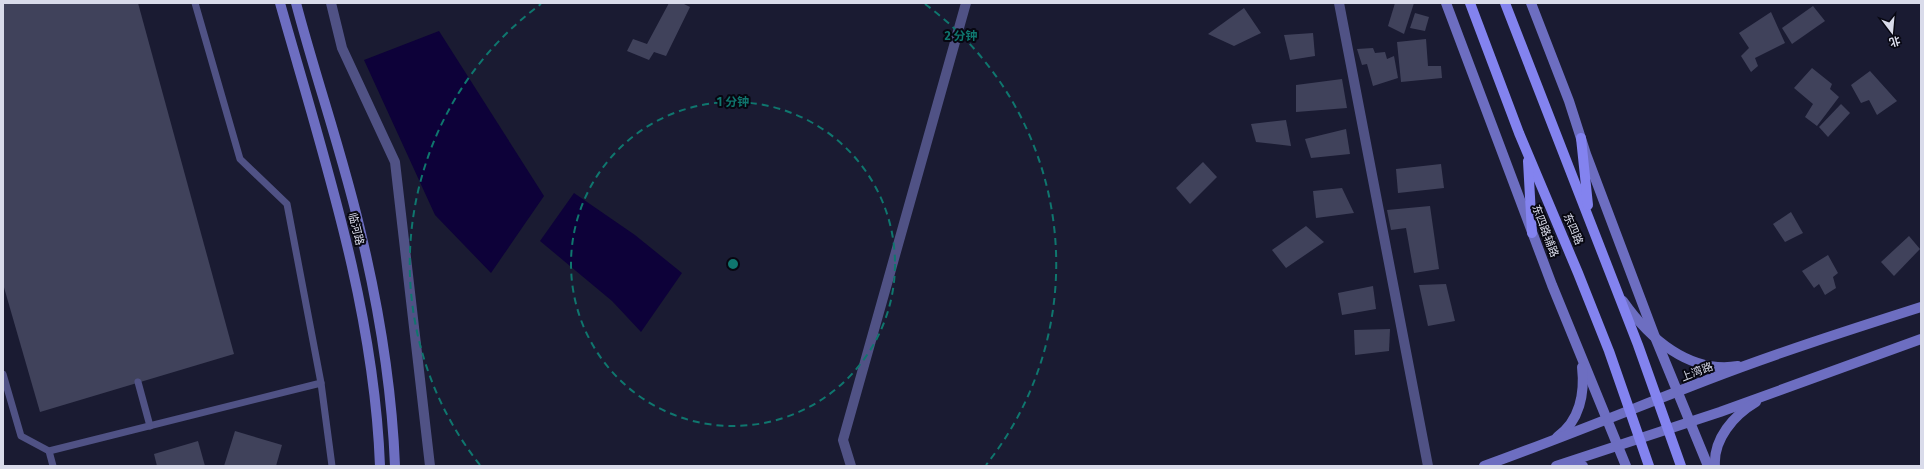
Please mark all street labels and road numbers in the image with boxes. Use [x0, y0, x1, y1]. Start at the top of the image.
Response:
street label: 东四路辅路 [1529, 203, 1561, 259]
street label: 临河路 [346, 211, 366, 247]
street label: 东四路 [1561, 211, 1585, 247]
street label: 上湾路 [1679, 360, 1715, 384]

